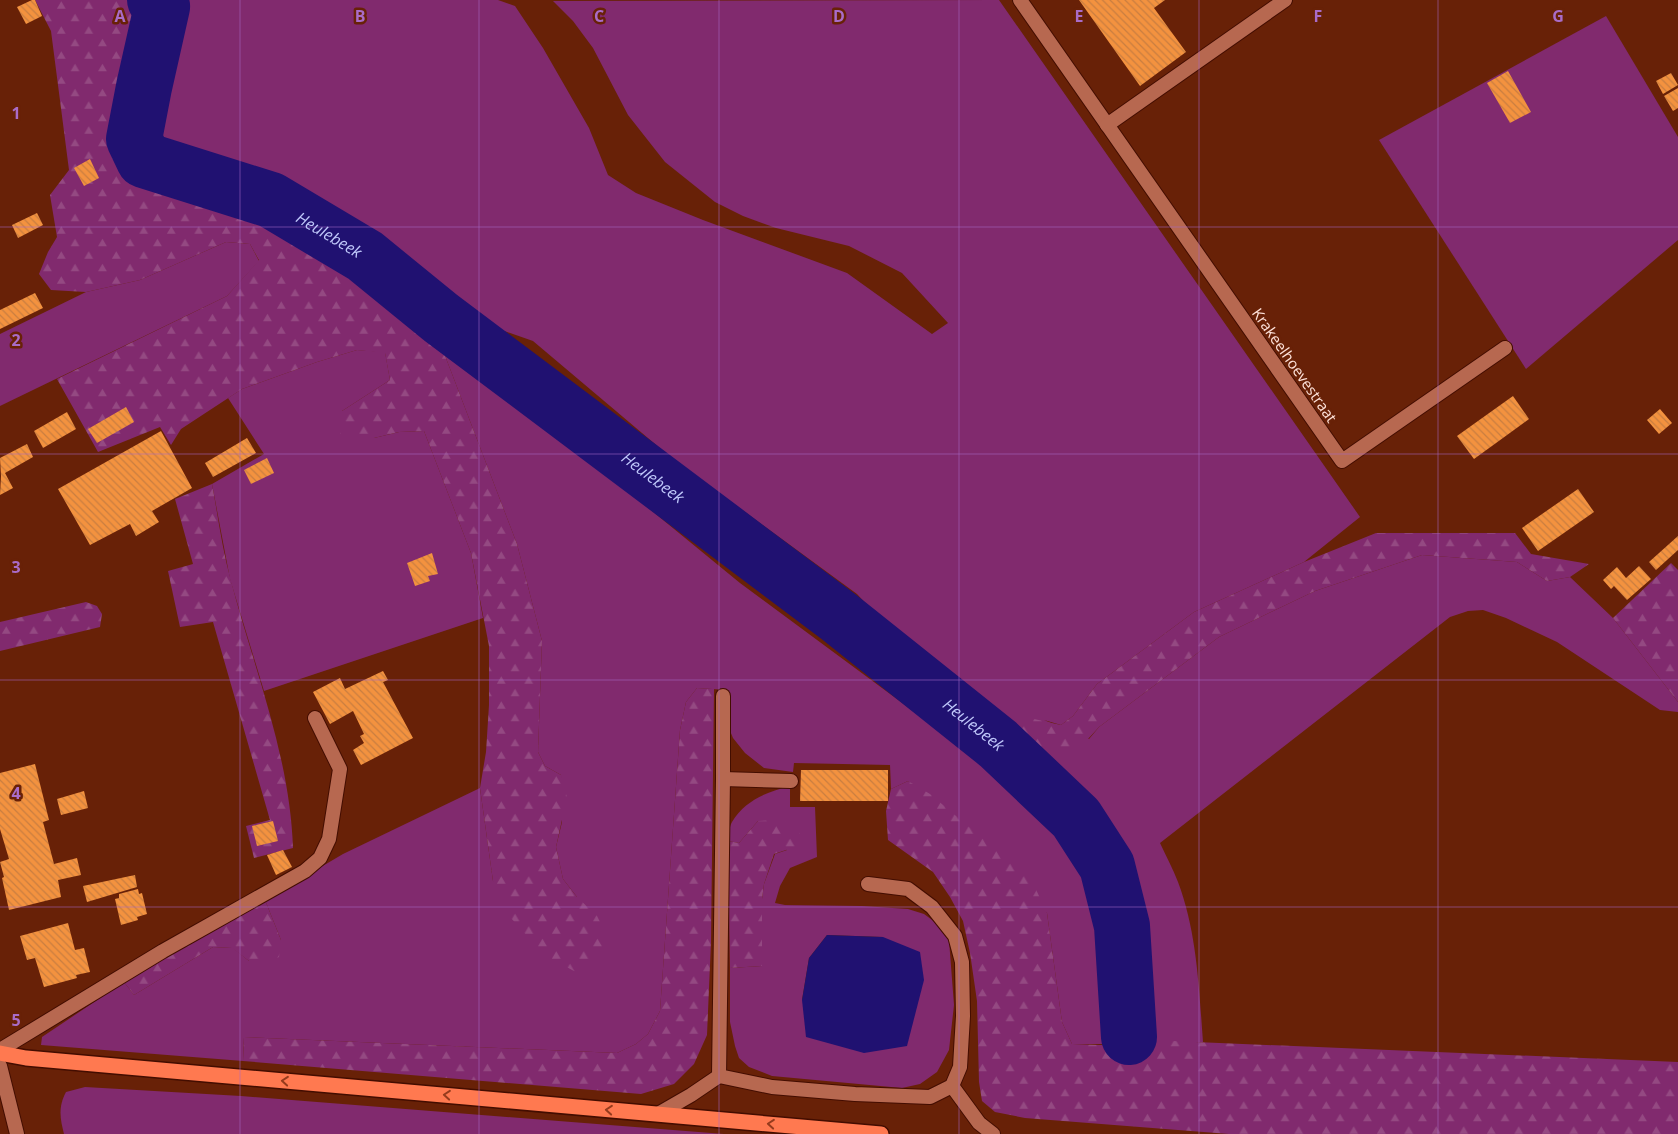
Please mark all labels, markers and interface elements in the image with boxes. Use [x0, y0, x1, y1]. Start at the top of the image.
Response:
text: A [114, 5, 126, 27]
text: B [355, 5, 365, 27]
text: C [594, 5, 604, 27]
text: D [833, 5, 845, 27]
text: E [1075, 5, 1084, 27]
text: F [1314, 5, 1322, 27]
text: G [1552, 5, 1564, 27]
text: 1 [11, 102, 21, 124]
water label: Heulebeek [292, 207, 367, 263]
street label: Krakeelhoevestraat [1248, 304, 1342, 426]
text: 2 [11, 329, 21, 351]
water label: Heulebeek [617, 447, 690, 509]
text: 3 [11, 556, 21, 578]
water label: Heulebeek [938, 693, 1010, 757]
text: 4 [11, 782, 21, 804]
text: 5 [11, 1009, 21, 1031]
one-way arrow [281, 1076, 289, 1087]
one-way arrow [443, 1090, 451, 1101]
one-way arrow [605, 1105, 613, 1116]
one-way arrow [767, 1119, 775, 1130]

